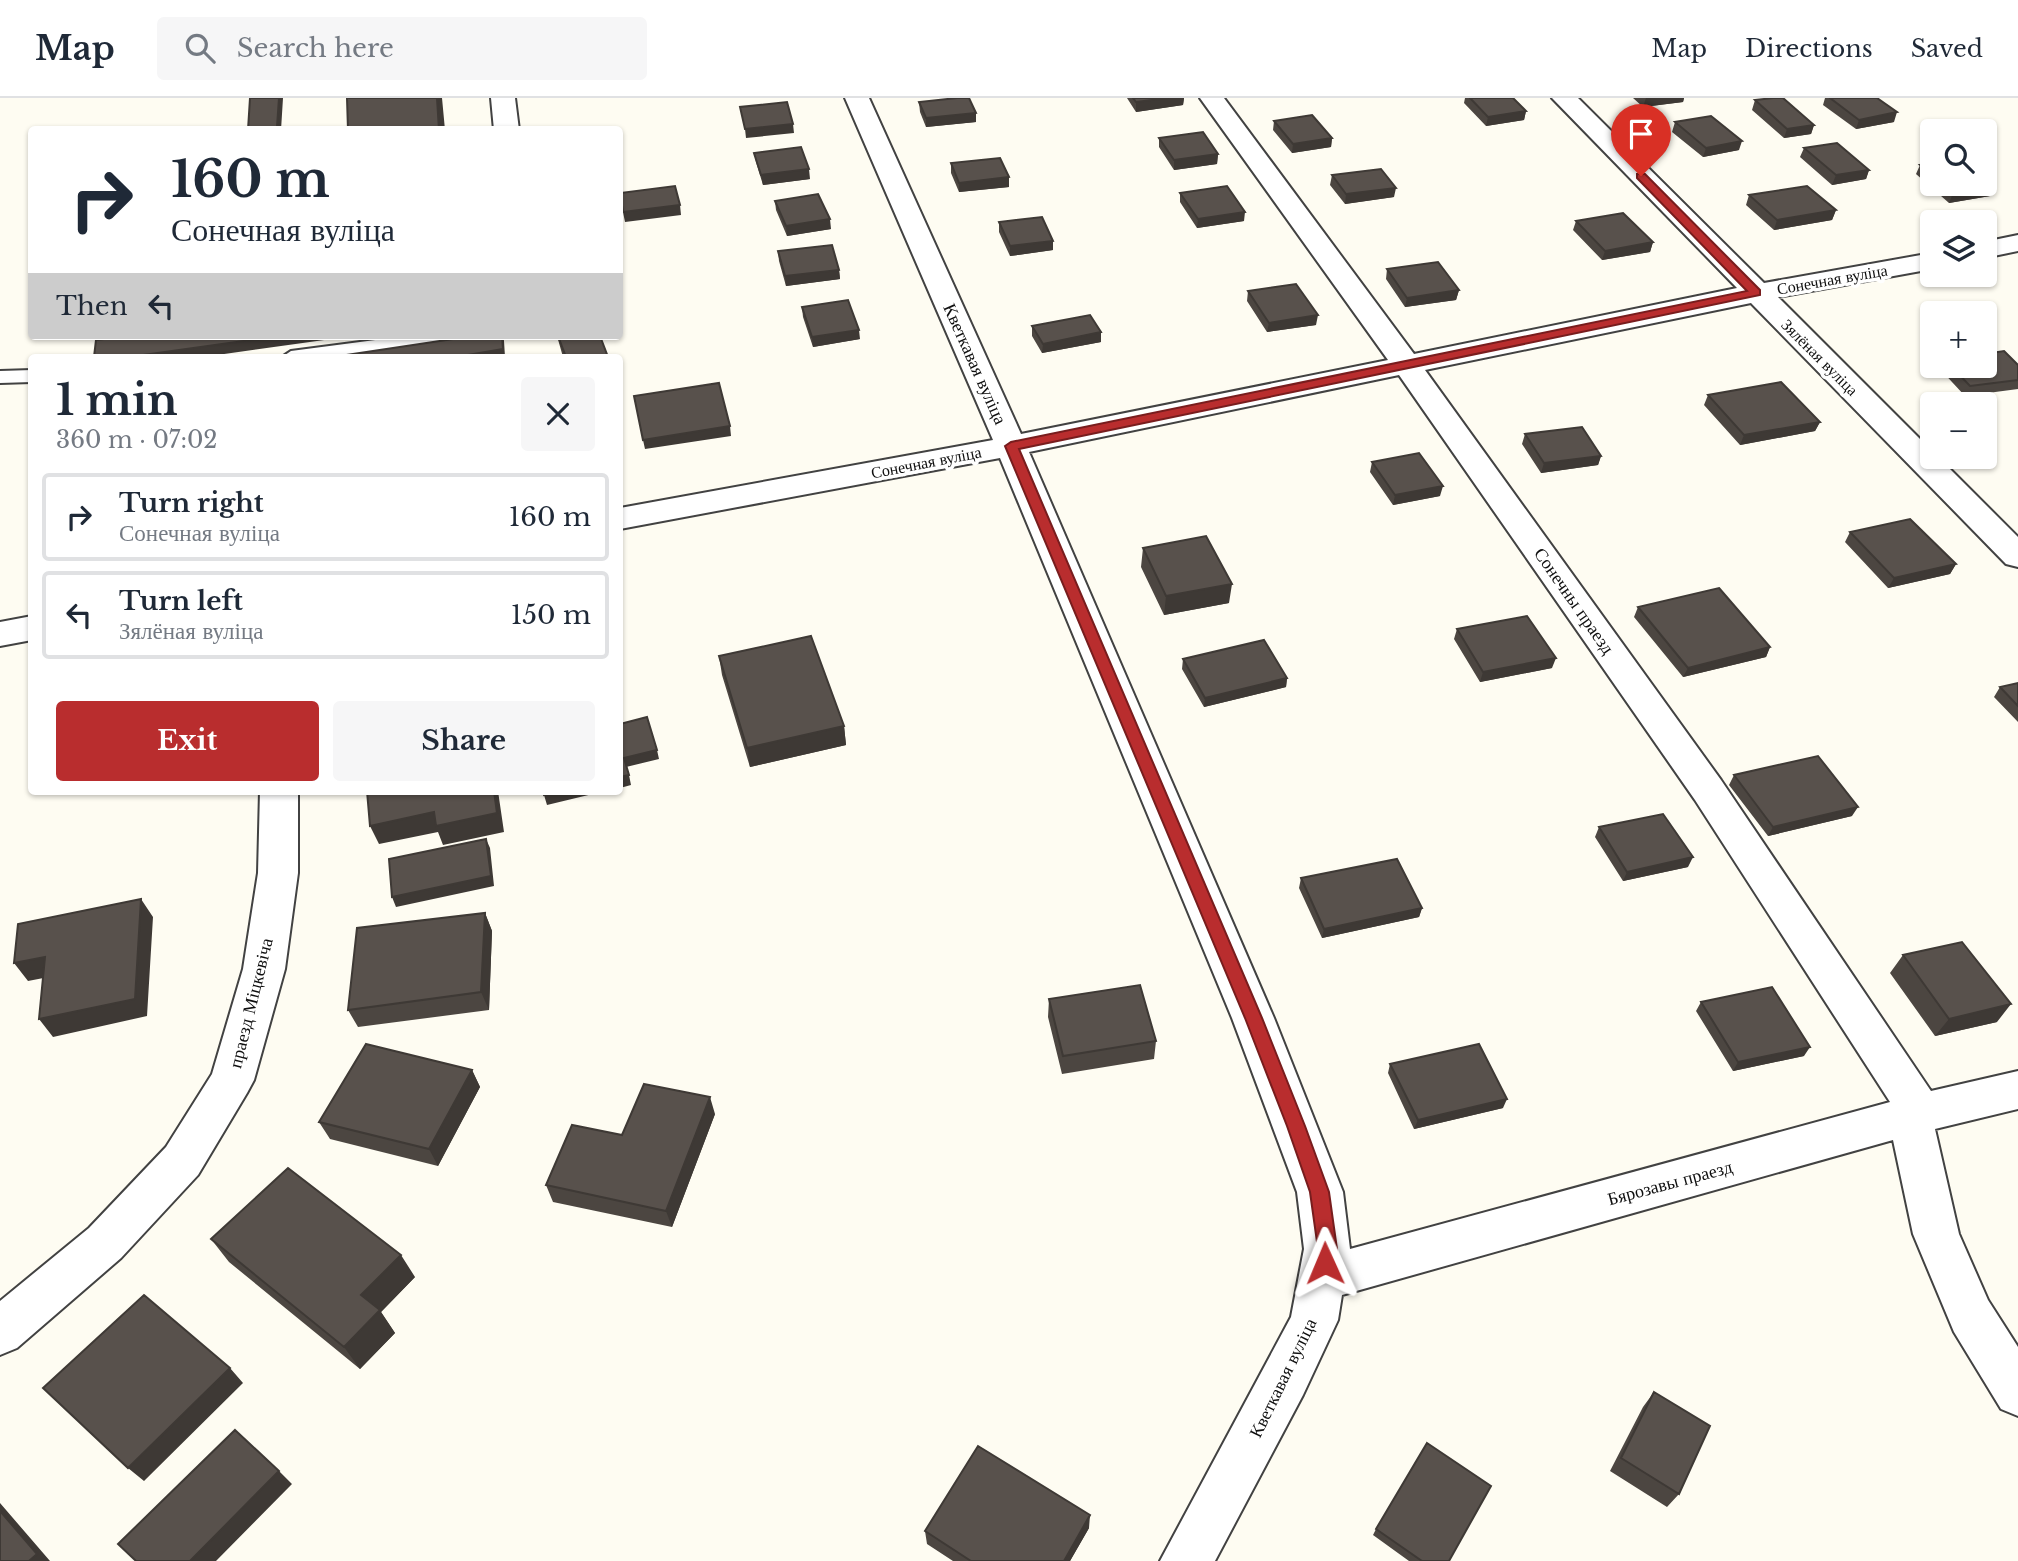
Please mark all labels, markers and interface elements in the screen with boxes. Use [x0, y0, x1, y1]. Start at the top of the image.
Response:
search box [157, 17, 647, 80]
text: Map [35, 28, 115, 69]
icon: search [181, 29, 219, 67]
text: Search here [237, 32, 394, 64]
text: Map [1651, 34, 1707, 63]
text: Directions [1745, 34, 1873, 63]
text: Saved [1911, 34, 1983, 63]
pin [1611, 104, 1671, 176]
icon: arrive [1622, 115, 1660, 153]
map controls [1920, 119, 1997, 469]
button: search [1920, 119, 1997, 196]
text: 160 m [171, 149, 330, 210]
icon: right [56, 154, 147, 245]
text: Сонечная вуліца [171, 210, 395, 250]
button: layers [1920, 210, 1997, 287]
street label: Сонечная вуліца [1775, 259, 1889, 299]
icon: left [142, 287, 180, 325]
text: Then [56, 290, 128, 322]
street label: Кветкавая вуліца [938, 300, 1012, 428]
button: + [1920, 301, 1997, 378]
street label: Зялёная вуліца [1777, 314, 1863, 400]
text: 1 min [56, 374, 178, 426]
button: close [521, 377, 595, 451]
button: − [1920, 392, 1997, 469]
text: 360 m · 07:02 [56, 426, 218, 454]
street label: Сонечная вуліца [869, 441, 983, 483]
text: Turn right [119, 487, 264, 519]
icon: right [60, 498, 98, 536]
text: 160 m [509, 501, 591, 533]
text: Сонечная вуліца [119, 519, 280, 547]
street label: Сонечны праезд [1529, 544, 1619, 658]
text: Turn left [119, 585, 243, 617]
icon: left [60, 596, 98, 634]
text: 150 m [511, 599, 591, 631]
text: Зялёная вуліца [119, 617, 263, 645]
button: Exit [56, 701, 319, 781]
button: Share [333, 701, 595, 781]
street label: праезд Міцкевіча [224, 936, 278, 1070]
street label: Бярозавы праезд [1605, 1156, 1735, 1210]
position arrow [1288, 1226, 1362, 1300]
street label: Кветкавая вуліца [1245, 1315, 1321, 1441]

